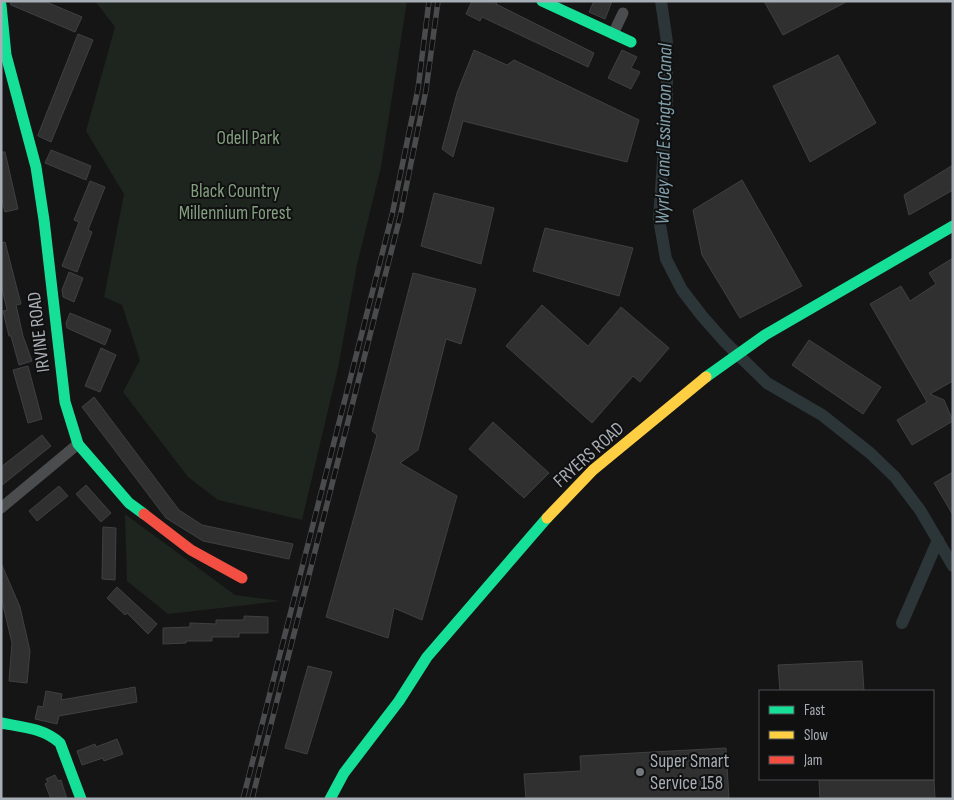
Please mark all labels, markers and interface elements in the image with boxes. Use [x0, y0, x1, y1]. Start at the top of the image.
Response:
water label: Wyrley and Essington Canal [650, 42, 678, 225]
park label: Odell Park [217, 127, 280, 150]
park label: Black Country Millennium Forest [179, 180, 292, 225]
street label: IRVINE ROAD [23, 290, 55, 374]
street label: FRYERS ROAD [549, 417, 629, 493]
legend [759, 690, 934, 780]
text: Fast [804, 701, 826, 720]
text: Slow [804, 726, 828, 745]
place label: Super Smart Service 158 [650, 750, 729, 795]
text: Jam [803, 751, 822, 770]
marker: Super Smart Service 158 [634, 766, 646, 778]

